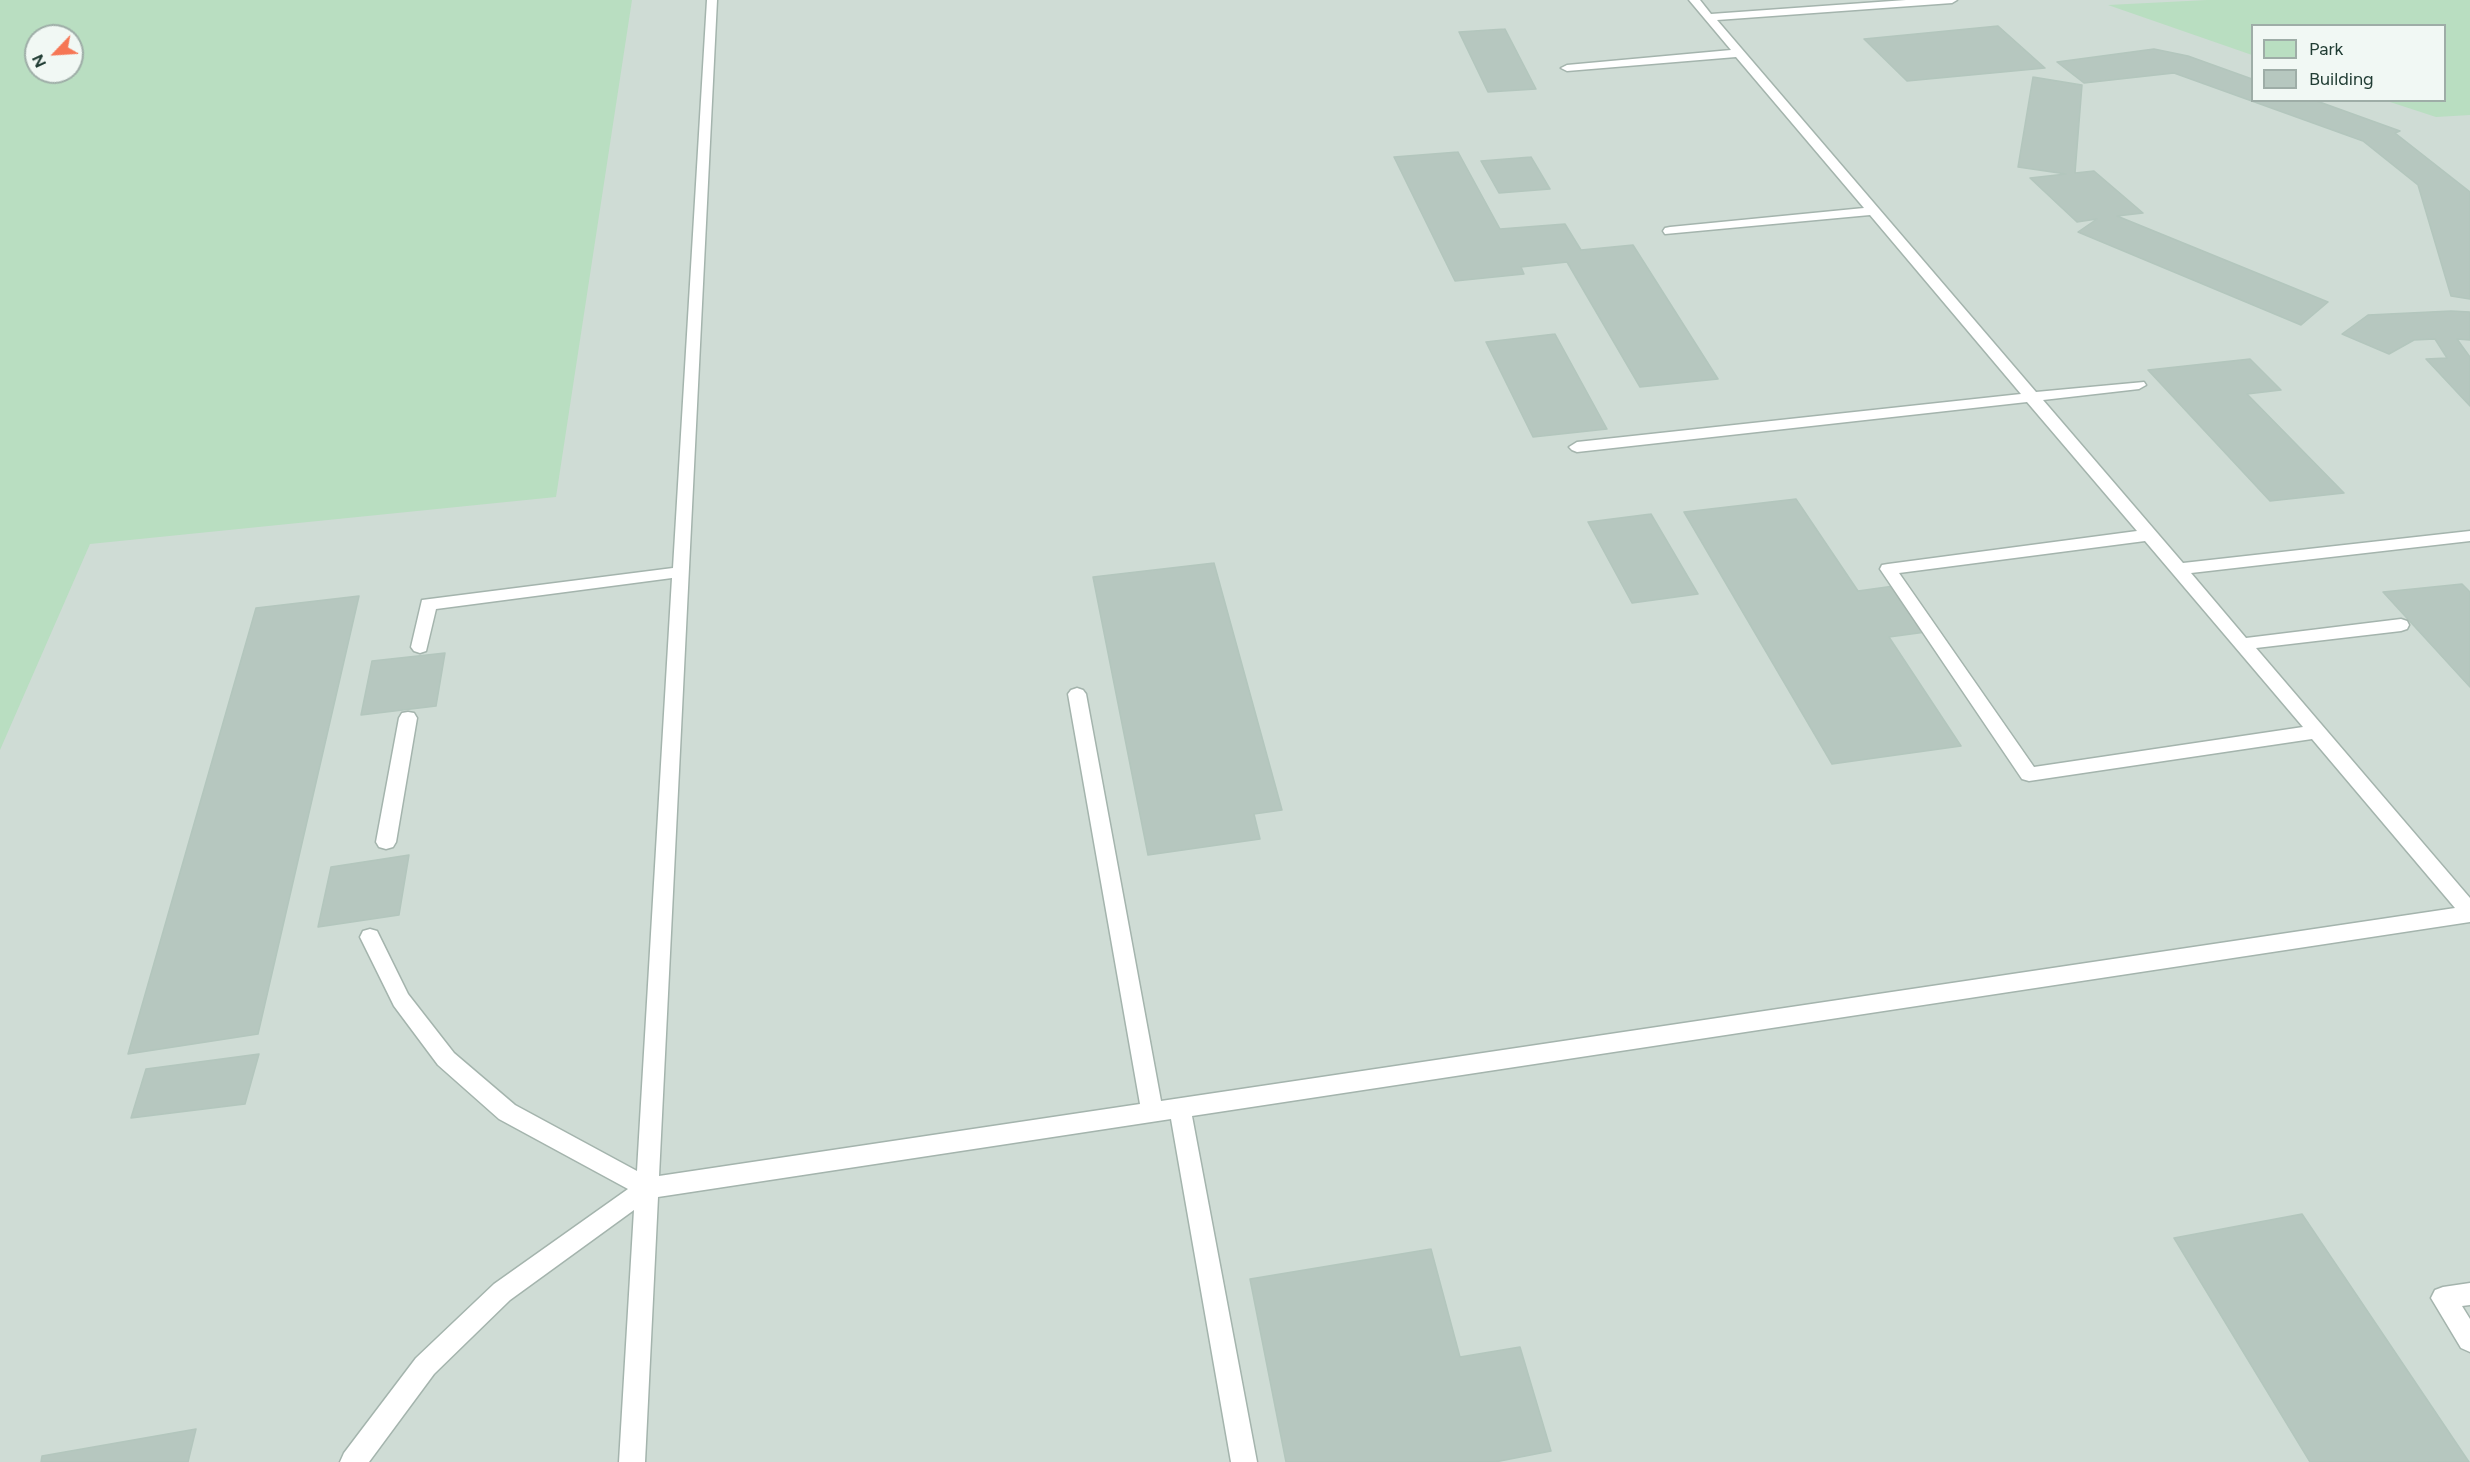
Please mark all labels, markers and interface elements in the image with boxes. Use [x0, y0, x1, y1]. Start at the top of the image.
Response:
north arrow [24, 24, 84, 84]
legend [2251, 24, 2446, 102]
text: Park [2309, 38, 2343, 60]
text: N [28, 51, 50, 71]
text: Building [2309, 68, 2374, 90]

